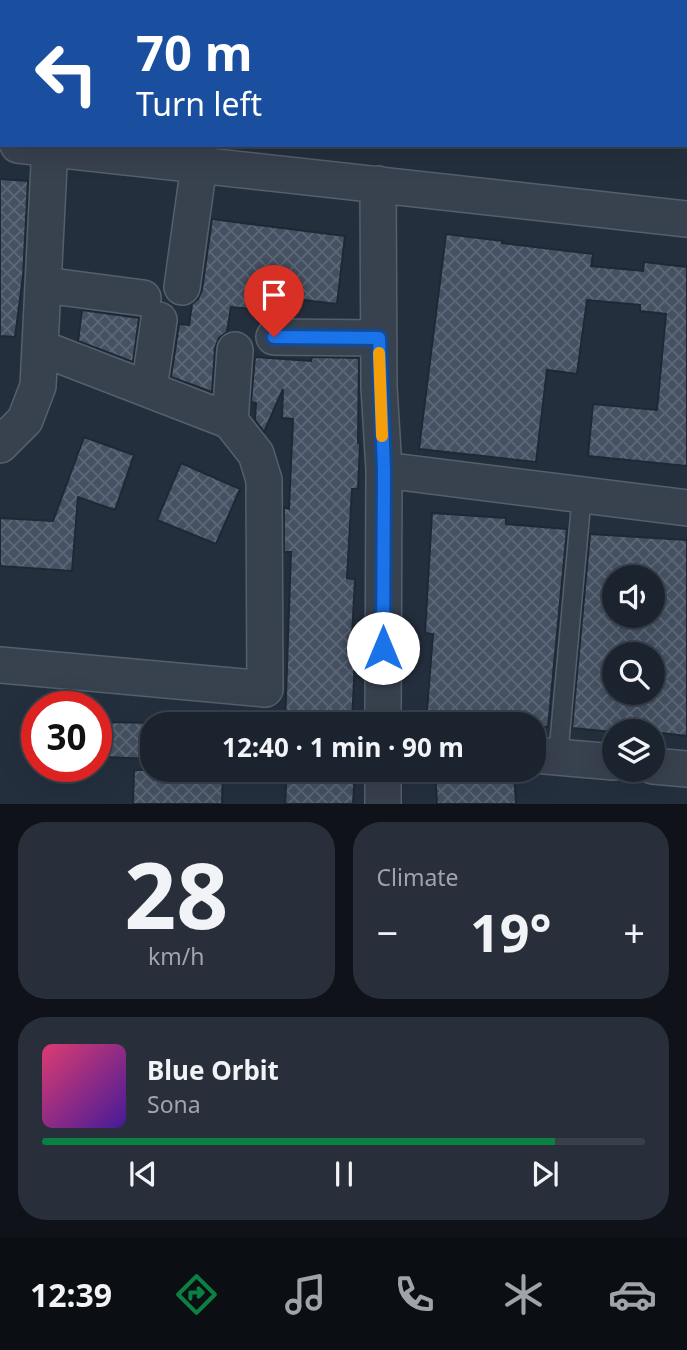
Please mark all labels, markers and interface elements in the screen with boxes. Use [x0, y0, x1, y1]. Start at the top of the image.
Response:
text: 70 m [136, 19, 253, 85]
icon: left [21, 28, 112, 119]
text: Turn left [136, 82, 262, 125]
pin [244, 265, 304, 337]
icon: arrive [255, 276, 293, 314]
map controls [602, 565, 665, 782]
button: sound [602, 565, 665, 628]
position arrow [346, 611, 420, 685]
button: search [602, 642, 665, 705]
speed limit sign: 30 [21, 691, 112, 782]
button: layers [602, 719, 665, 782]
text: 12:40 · 1 min · 90 m [222, 729, 464, 765]
text: 28 [124, 832, 228, 956]
text: Climate [377, 861, 459, 893]
text: 19° [470, 896, 552, 967]
text: − [377, 906, 398, 958]
text: + [623, 906, 645, 958]
text: km/h [148, 940, 205, 972]
text: Blue Orbit [147, 1052, 279, 1088]
text: Sona [147, 1088, 201, 1120]
icon: previous [124, 1155, 162, 1193]
icon: pause [325, 1155, 363, 1193]
icon: next [526, 1155, 564, 1193]
icon: directions [172, 1270, 221, 1319]
icon: music [281, 1270, 330, 1319]
icon: phone [390, 1270, 439, 1319]
icon: climate [499, 1270, 548, 1319]
icon: car [608, 1270, 657, 1319]
text: 12:39 [30, 1273, 112, 1316]

